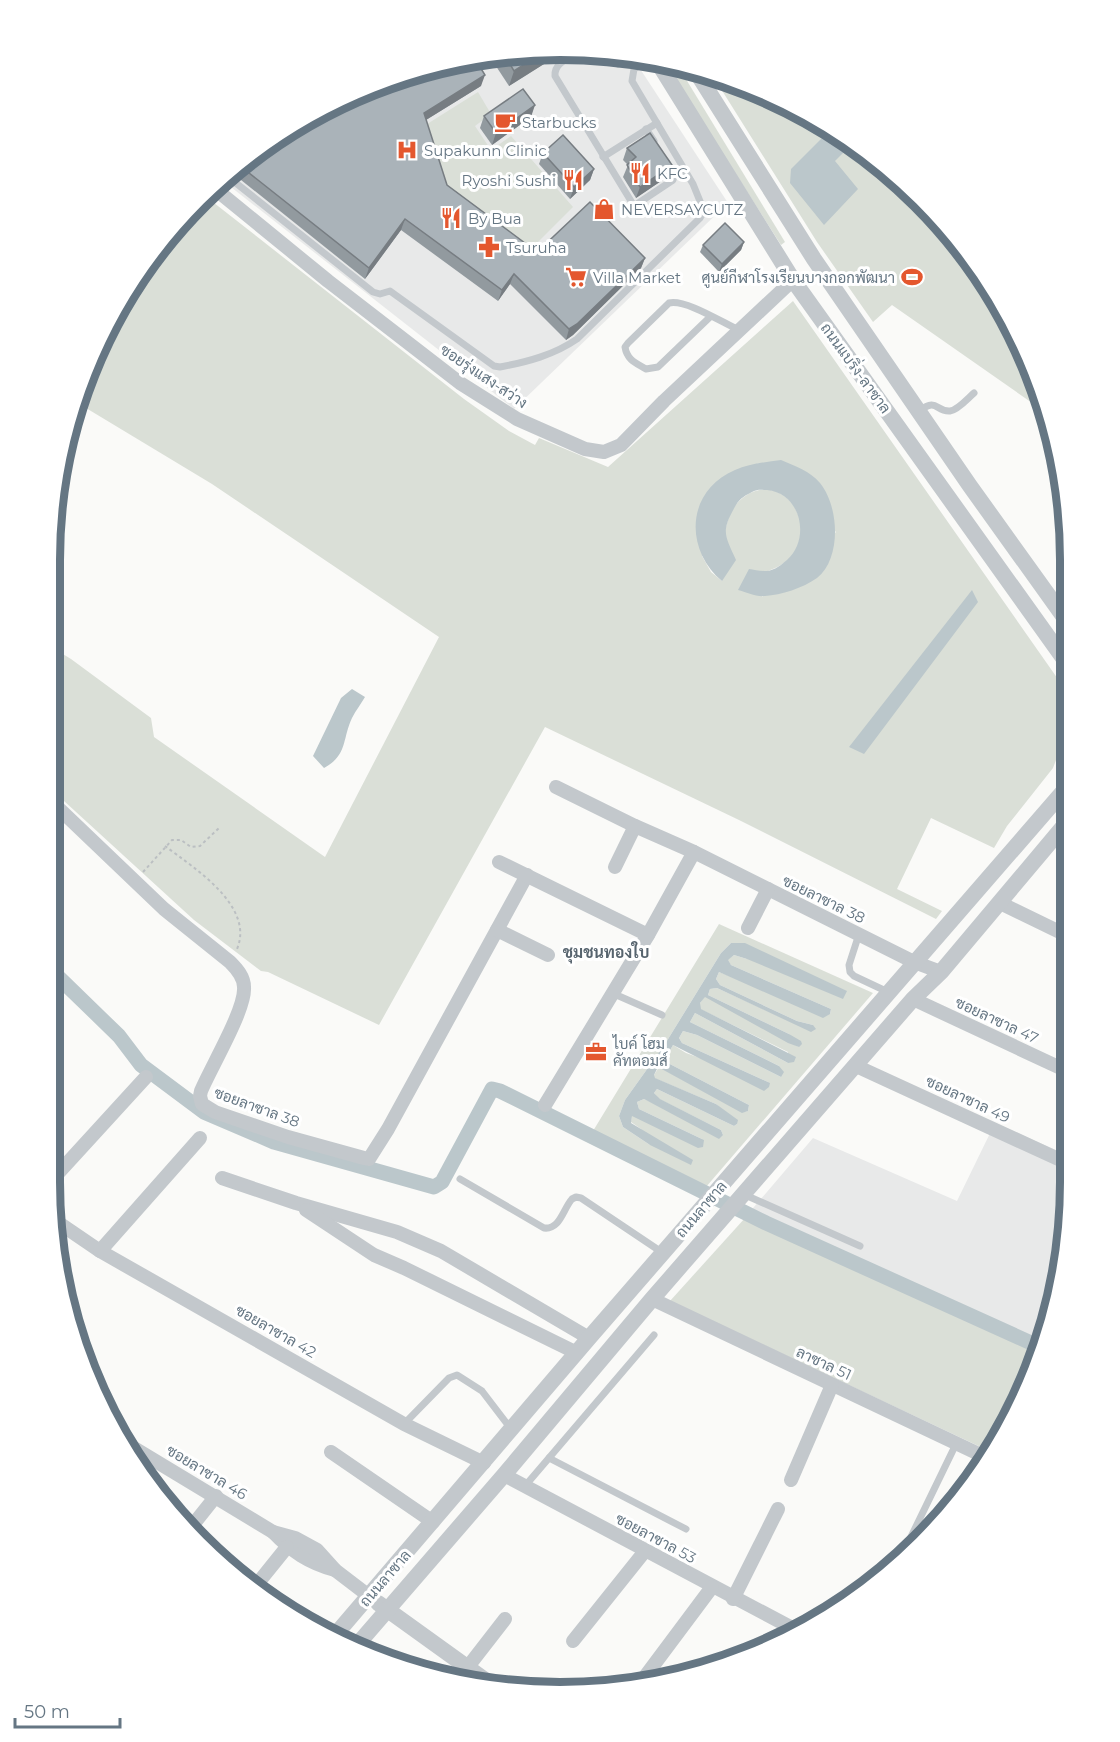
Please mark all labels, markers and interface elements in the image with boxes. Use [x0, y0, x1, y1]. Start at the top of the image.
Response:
cafe icon: Starbucks [493, 110, 517, 134]
place label: Starbucks [522, 113, 596, 132]
hospital icon: Supakunn Clinic [395, 138, 419, 162]
place label: Supakunn Clinic [424, 141, 547, 160]
restaurant icon: KFC [628, 161, 652, 185]
place label: KFC [657, 164, 688, 183]
restaurant icon: Ryoshi Sushi [561, 168, 585, 192]
place label: Ryoshi Sushi [462, 171, 556, 190]
shop icon: NEVERSAYCUTZ [592, 197, 616, 221]
place label: NEVERSAYCUTZ [621, 200, 743, 219]
restaurant icon: By Bua [439, 206, 463, 230]
place label: By Bua [468, 209, 522, 228]
pharmacy icon: Tsuruha [477, 235, 501, 259]
place label: Tsuruha [506, 238, 567, 257]
supermarket icon: Villa Market [564, 265, 588, 289]
sports icon: ศูนย์กีฬาโรงเรียนบางกอกพัฒนา [900, 265, 924, 289]
place label: Villa Market [593, 268, 681, 287]
place label: ศูนย์กีฬาโรงเรียนบางกอกพัฒนา [701, 268, 895, 288]
street label: ถนนแบริ่ง-ลาซาล [817, 317, 899, 417]
street label: ซอยรุ่งแสง-สว่าง [436, 340, 531, 414]
street label: ซอยลาซาล 38 [779, 871, 869, 927]
district label: ชุมชนทองใบ [563, 941, 649, 964]
street label: ซอยลาซาล 47 [952, 992, 1042, 1048]
place label: ไบค์ โฮม คัทตอมส์ [612, 1034, 668, 1070]
office icon: ไบค์ โฮม คัทตอมส์ [584, 1040, 608, 1064]
street label: ซอยลาซาล 49 [923, 1071, 1013, 1127]
street label: ซอยลาซาล 38 [212, 1083, 302, 1131]
street label: ถนนลาซาล [671, 1177, 731, 1241]
street label: ซอยลาซาล 42 [232, 1300, 320, 1362]
street label: ลาซาล 51 [793, 1342, 855, 1384]
street label: ซอยลาซาล 46 [163, 1440, 251, 1504]
street label: ซอยลาซาล 53 [612, 1509, 700, 1567]
street label: ถนนลาซาล [355, 1546, 415, 1610]
scale bar [15, 1691, 120, 1729]
text: 50 m [24, 1701, 70, 1723]

